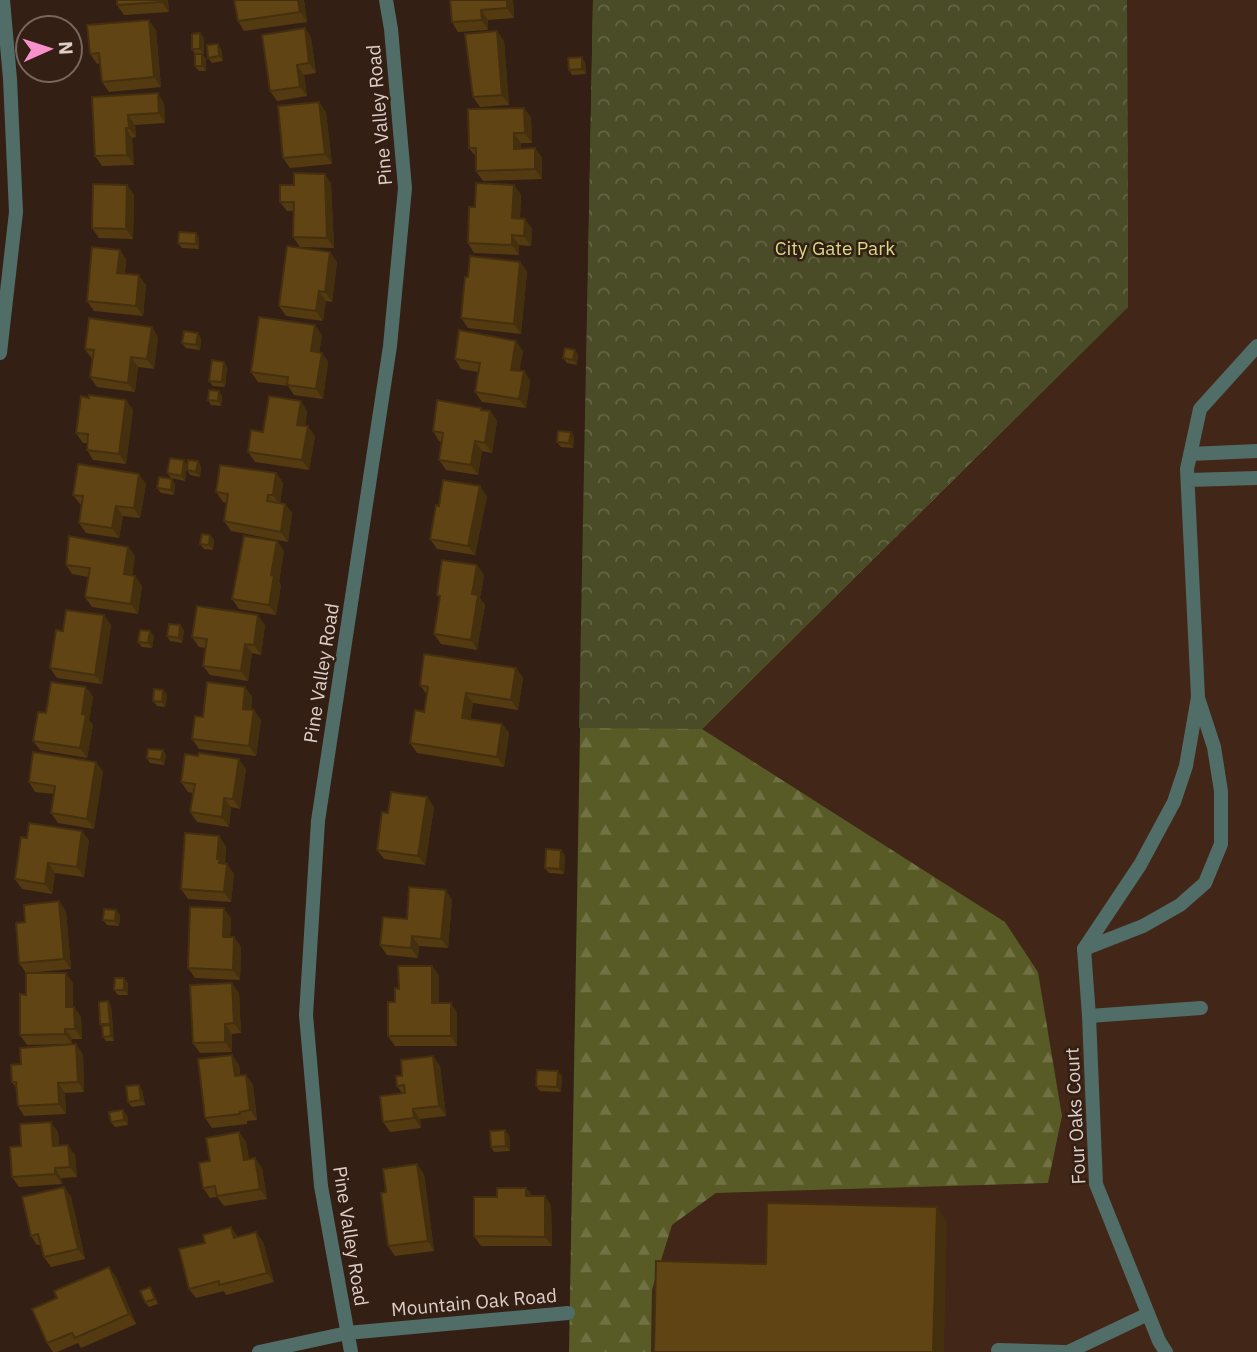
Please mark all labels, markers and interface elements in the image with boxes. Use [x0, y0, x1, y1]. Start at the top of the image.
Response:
north arrow [14, 14, 84, 84]
text: N [54, 41, 78, 56]
street label: Pine Valley Road [361, 44, 397, 186]
park label: City Gate Park [775, 236, 895, 260]
street label: Pine Valley Road [298, 601, 344, 745]
street label: Four Oaks Court [1059, 1047, 1091, 1185]
street label: Pine Valley Road [328, 1164, 374, 1308]
street label: Mountain Oak Road [390, 1283, 558, 1321]

